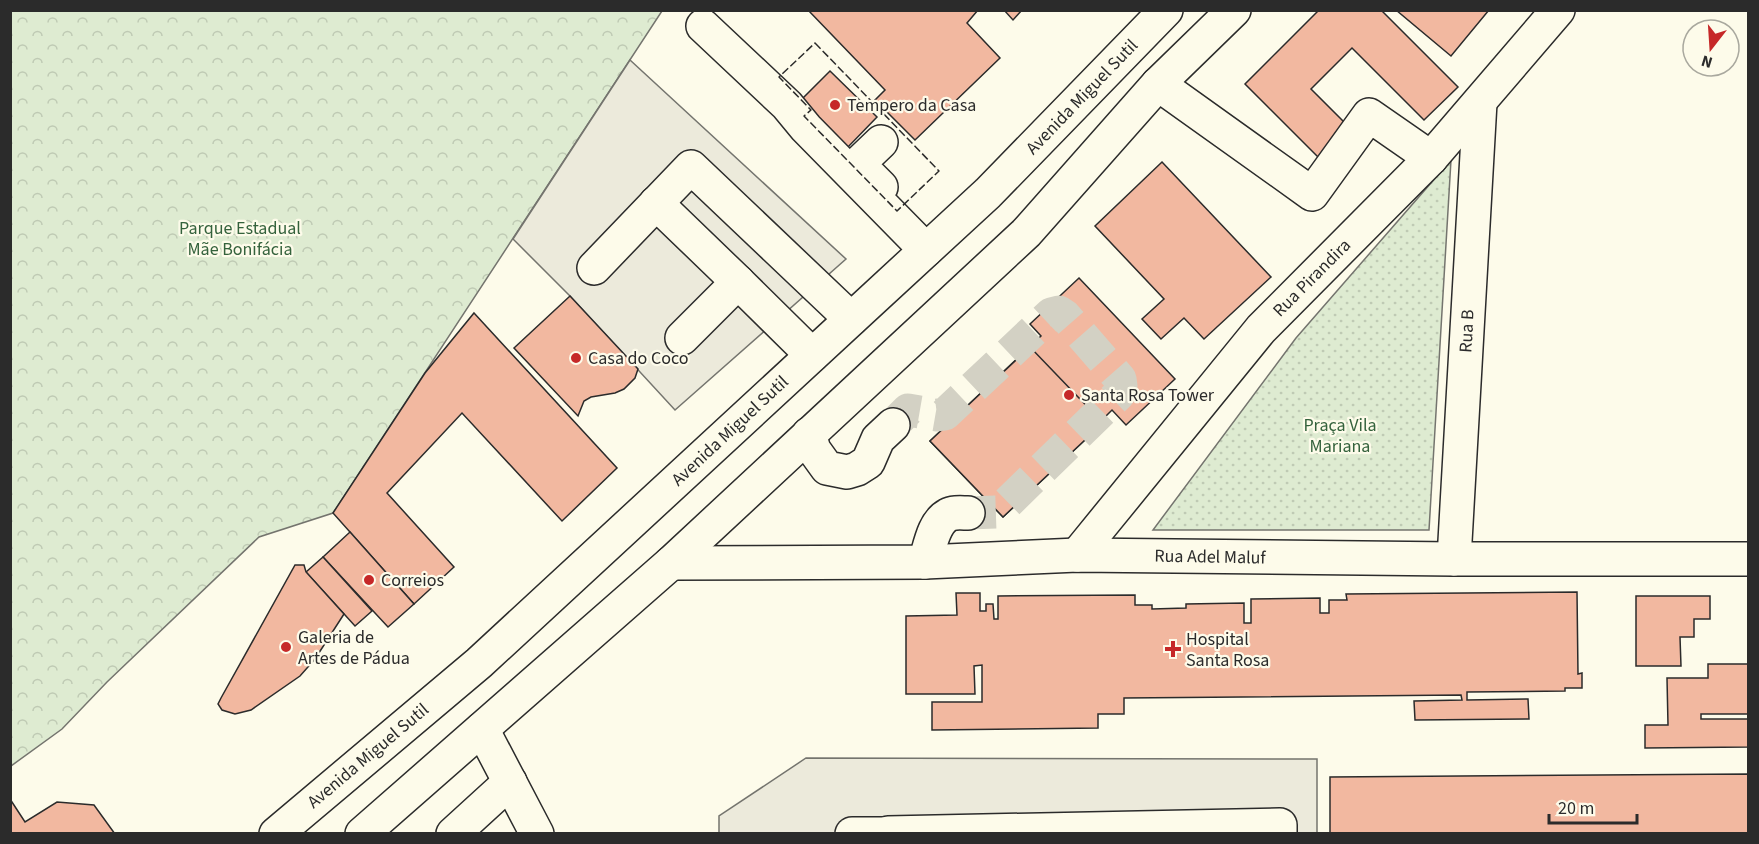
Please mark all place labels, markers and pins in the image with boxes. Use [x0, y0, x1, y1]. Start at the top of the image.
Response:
place label: Tempero da Casa [847, 93, 976, 118]
marker: Tempero da Casa [828, 98, 842, 112]
place label: Casa do Coco [588, 346, 689, 371]
marker: Casa do Coco [569, 351, 583, 365]
place label: Santa Rosa Tower [1081, 383, 1215, 408]
marker: Santa Rosa Tower [1062, 388, 1076, 402]
place label: Correios [381, 568, 444, 593]
marker: Correios [362, 573, 376, 587]
place label: Galeria de Artes de Pádua [298, 625, 410, 671]
place label: Hospital Santa Rosa [1186, 627, 1269, 673]
marker: Galeria de Artes de Pádua [279, 640, 293, 654]
marker: Hospital Santa Rosa [1164, 640, 1182, 658]

